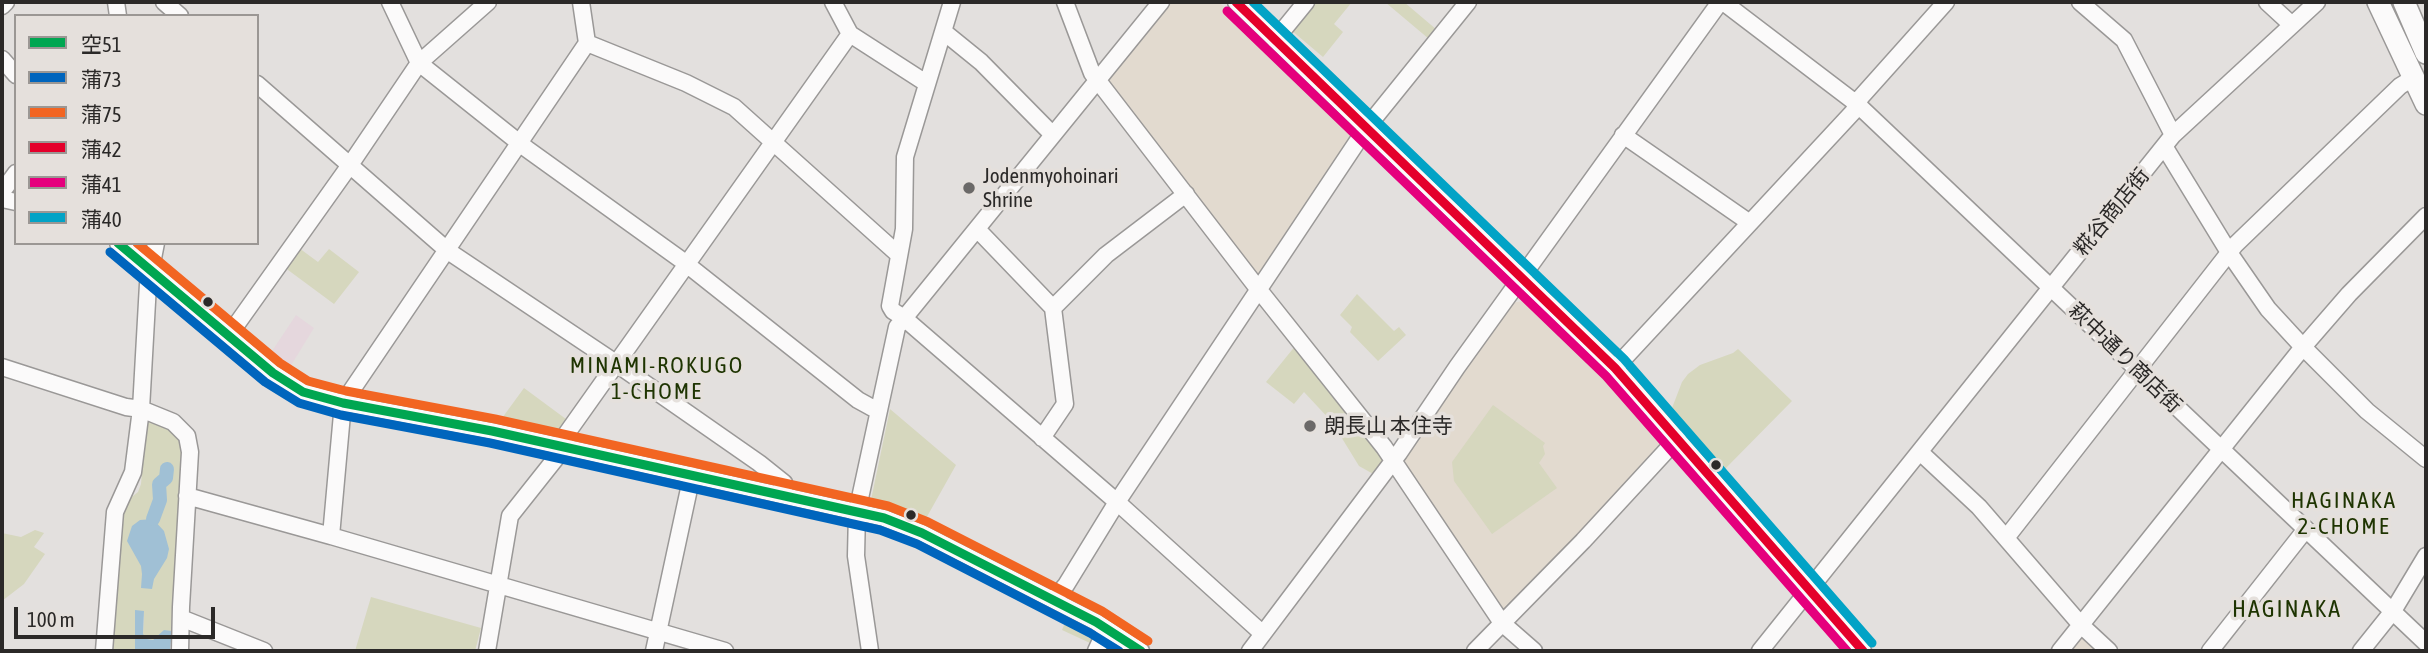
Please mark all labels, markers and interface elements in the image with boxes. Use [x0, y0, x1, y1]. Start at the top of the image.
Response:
legend [14, 14, 259, 245]
text: 空51 [81, 32, 122, 56]
text: 蒲73 [81, 67, 122, 91]
text: 蒲75 [81, 102, 122, 126]
text: 蒲42 [81, 137, 122, 161]
place label: Jodenmyohoinari Shrine [983, 163, 1119, 213]
street label: 糀谷商店街 [2069, 163, 2155, 261]
text: 蒲41 [81, 172, 122, 196]
marker: Jodenmyohoinari Shrine [961, 180, 977, 196]
text: 蒲40 [81, 207, 122, 231]
unlabelled marker [201, 295, 215, 309]
street label: 萩中通り商店街 [2063, 298, 2187, 418]
district label: MINAMI-ROKUGO 1-CHOME [571, 352, 743, 406]
place label: 朗長山 本住寺 [1324, 413, 1453, 439]
marker: 朗長山 本住寺 [1302, 418, 1318, 434]
unlabelled marker [1709, 458, 1723, 472]
district label: HAGINAKA 2-CHOME [2292, 487, 2396, 541]
unlabelled marker [904, 508, 918, 522]
scale bar [18, 594, 219, 638]
district label: HAGINAKA [2233, 595, 2341, 623]
text: 100 m [27, 607, 75, 631]

